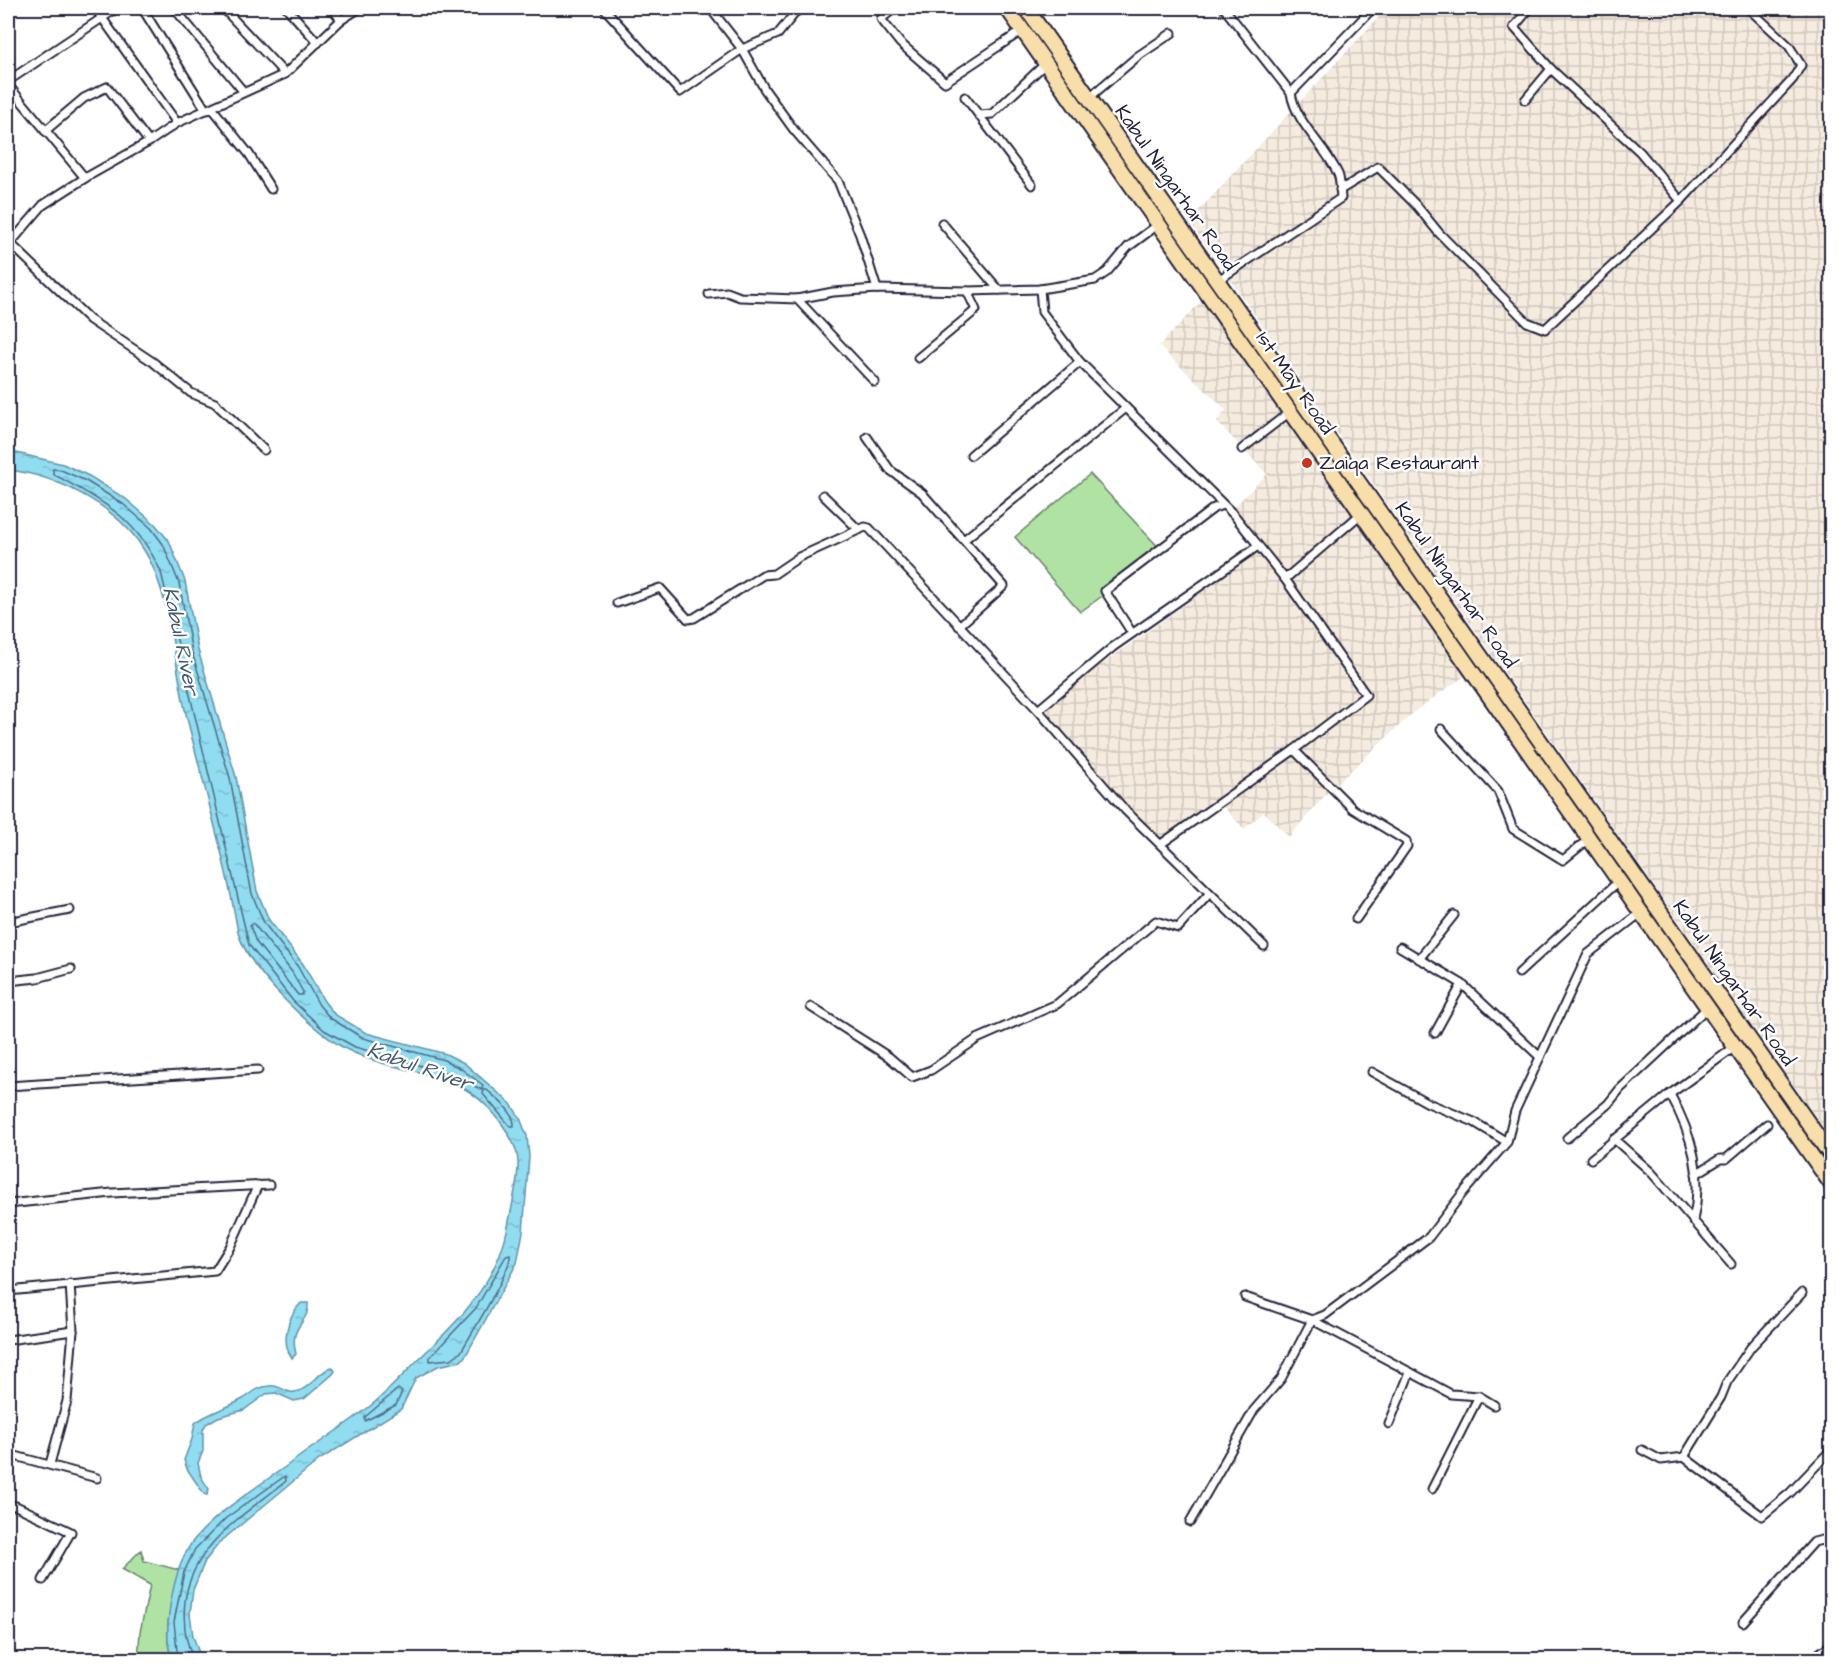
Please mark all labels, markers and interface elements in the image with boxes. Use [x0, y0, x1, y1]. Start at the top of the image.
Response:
street label: Kabul Ningarhar Road [1107, 99, 1244, 277]
street label: 1st May Road [1248, 326, 1341, 441]
place label: Zaiqa Restaurant [1319, 449, 1479, 477]
marker: Zaiqa Restaurant [1300, 456, 1314, 470]
street label: Kabul Ningarhar Road [1387, 496, 1524, 674]
water label: Kabul River [155, 584, 207, 700]
street label: Kabul Ningarhar Road [1665, 894, 1802, 1072]
water label: Kabul River [363, 1035, 479, 1099]

